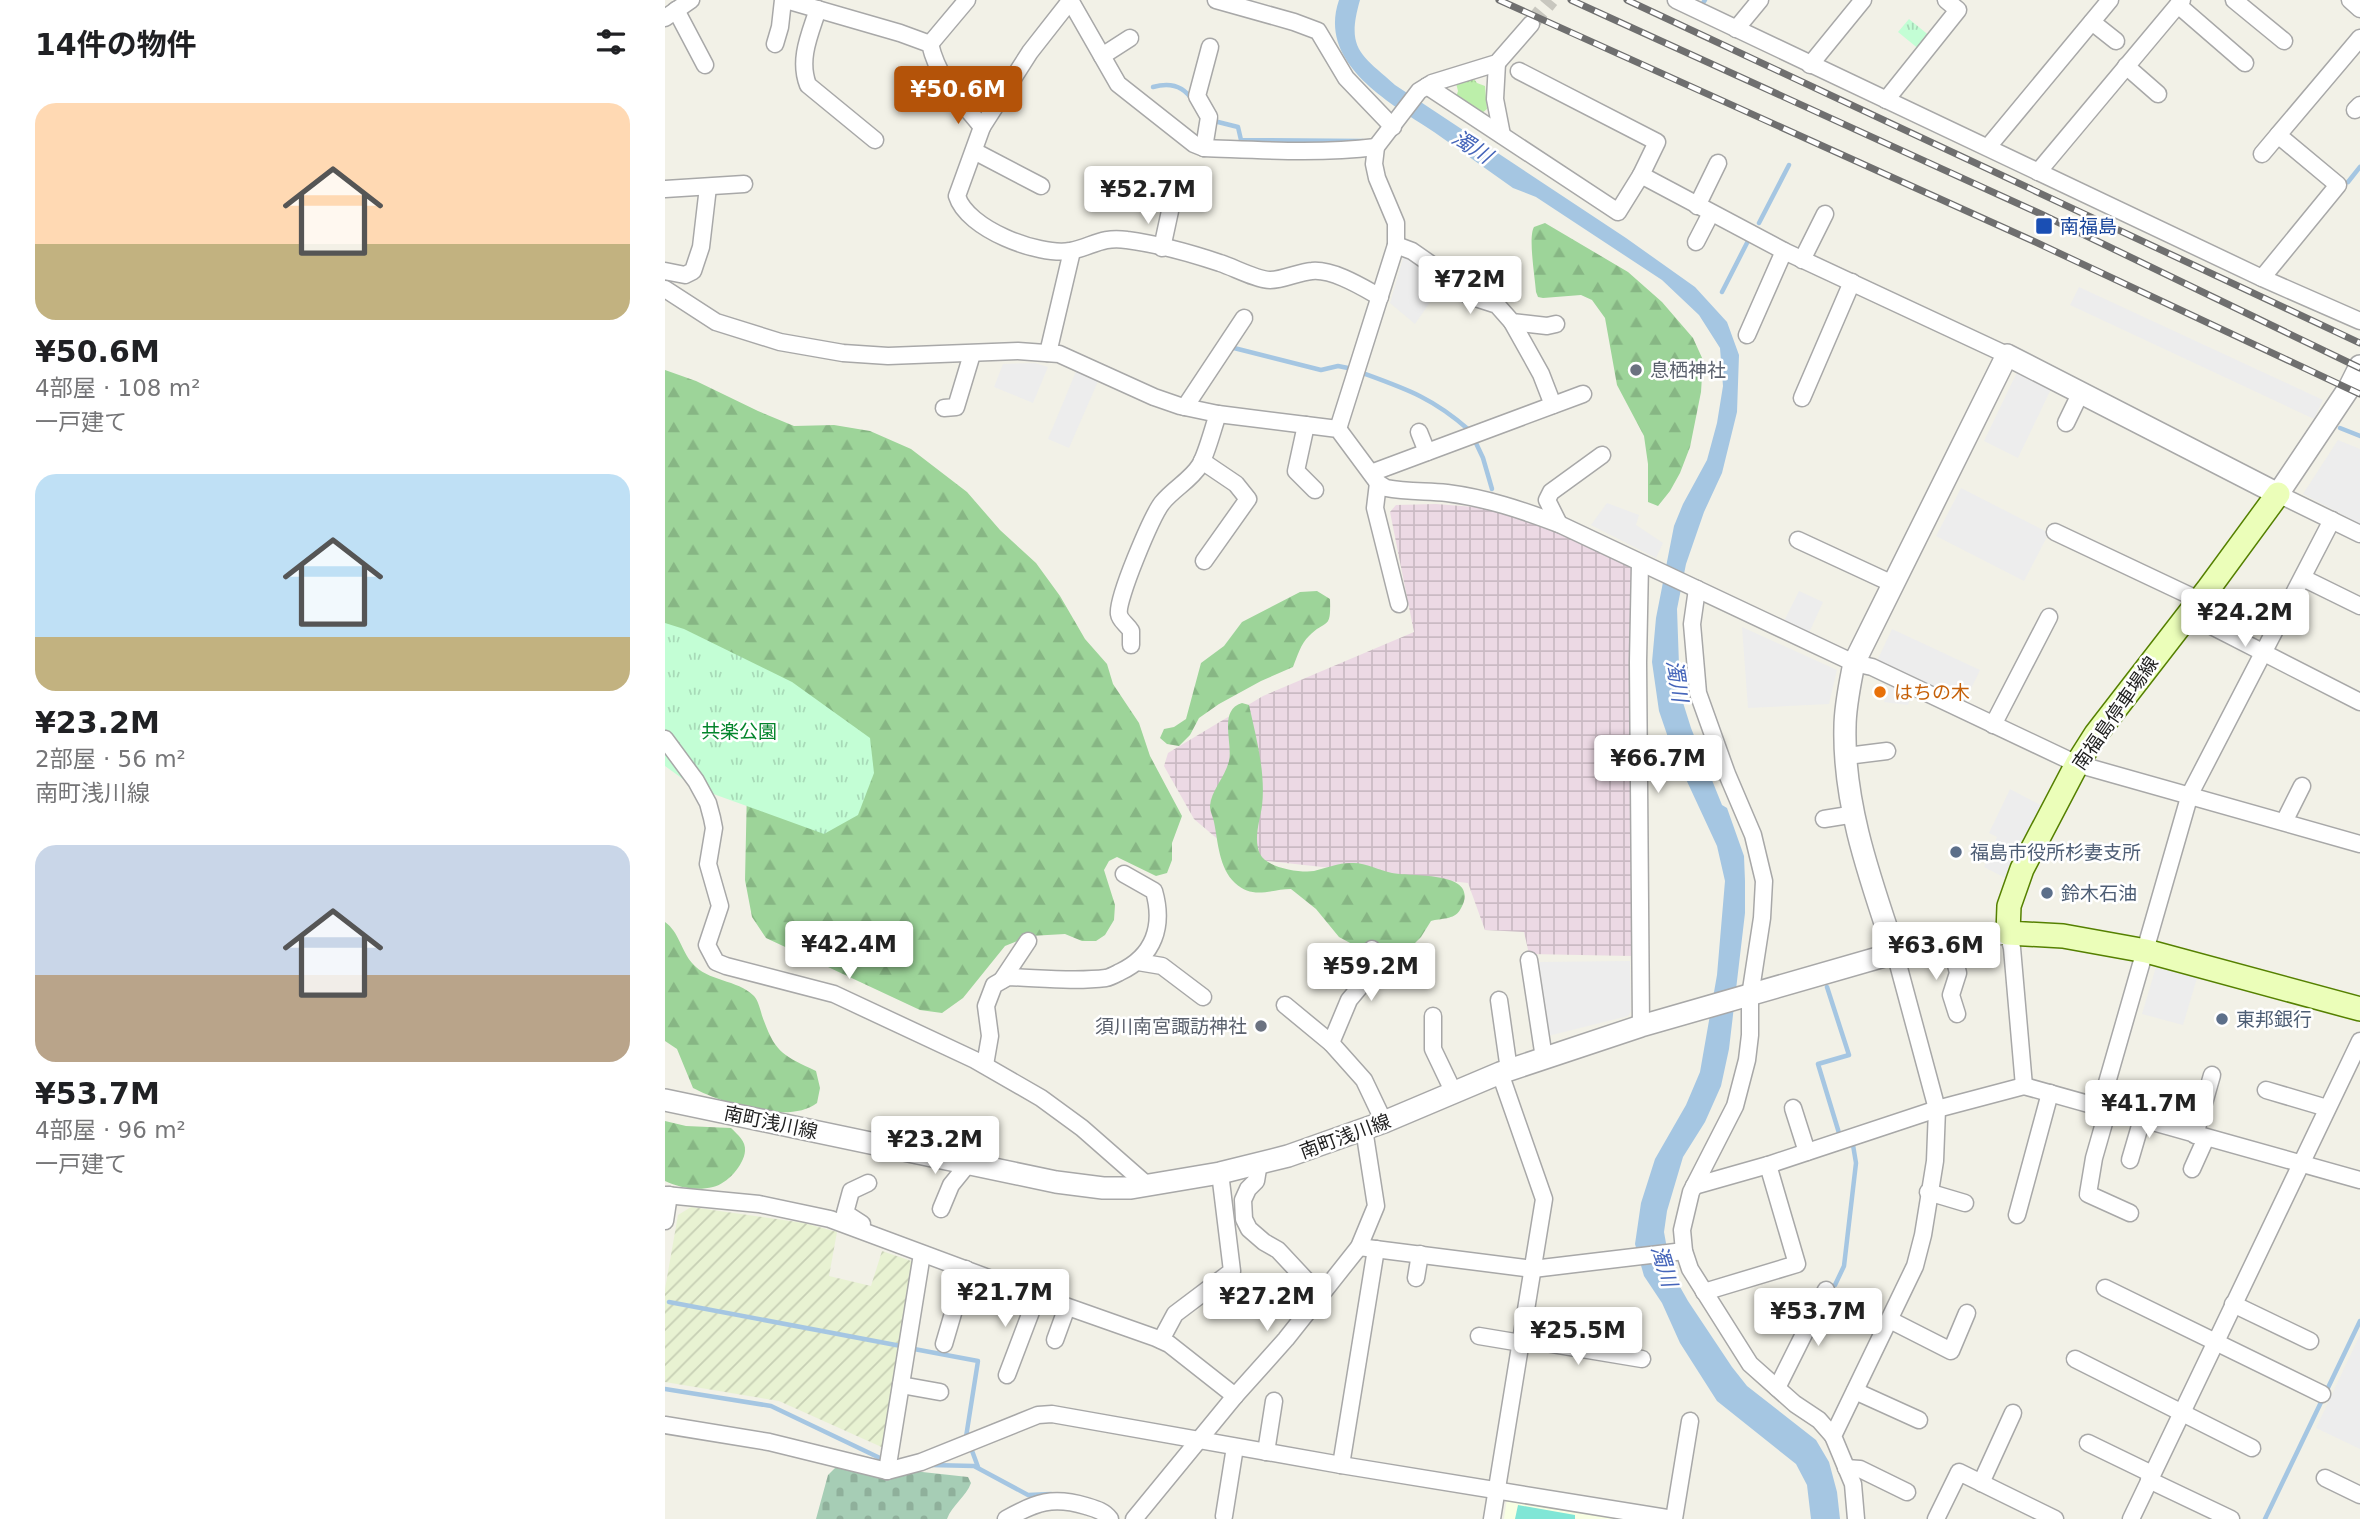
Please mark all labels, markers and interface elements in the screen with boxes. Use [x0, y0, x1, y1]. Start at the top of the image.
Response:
icon: filters [592, 23, 630, 61]
text: 14件の物件 [35, 27, 197, 62]
pin: ¥50.6M [901, 66, 1015, 126]
text: ¥50.6M [910, 76, 1006, 102]
water label: 濁川 [1448, 125, 1498, 170]
icon: home [270, 148, 396, 274]
pin: ¥52.7M [1091, 166, 1205, 226]
text: ¥52.7M [1100, 176, 1196, 202]
place label: 南福島 [2060, 215, 2117, 237]
marker: 南福島 [2034, 216, 2054, 236]
pin: ¥72M [1429, 256, 1511, 316]
text: ¥72M [1435, 266, 1505, 292]
text: ¥50.6M [35, 334, 160, 369]
place label: 息栖神社 [1650, 359, 1726, 381]
marker: 息栖神社 [1628, 362, 1644, 378]
text: 4部屋 · 108 m² [35, 375, 200, 401]
text: 一戸建て [35, 409, 127, 435]
icon: home [270, 519, 396, 645]
pin: ¥24.2M [2188, 590, 2302, 649]
text: ¥24.2M [2197, 599, 2293, 625]
street label: 南福島停車場線 [2068, 652, 2162, 774]
water label: 濁川 [1662, 658, 1692, 706]
place label: はちの木 [1894, 681, 1970, 703]
marker: はちの木 [1872, 684, 1888, 700]
text: ¥23.2M [35, 705, 160, 740]
park label: 共楽公園 [701, 720, 777, 742]
pin: ¥66.7M [1601, 736, 1715, 795]
text: ¥66.7M [1610, 745, 1706, 771]
text: 2部屋 · 56 m² [35, 746, 186, 772]
text: 南町浅川線 [35, 780, 150, 806]
place label: 福島市役所杉妻支所 [1970, 841, 2141, 863]
marker: 福島市役所杉妻支所 [1948, 844, 1964, 860]
place label: 鈴木石油 [2061, 882, 2137, 904]
marker: 鈴木石油 [2039, 885, 2055, 901]
icon: home [270, 890, 396, 1016]
pin: ¥42.4M [792, 922, 906, 981]
pin: ¥63.6M [1879, 922, 1993, 982]
text: ¥42.4M [801, 931, 897, 957]
text: ¥63.6M [1888, 932, 1984, 958]
pin: ¥59.2M [1314, 944, 1428, 1003]
text: ¥59.2M [1323, 953, 1419, 979]
place label: 東邦銀行 [2236, 1008, 2312, 1030]
marker: 東邦銀行 [2214, 1011, 2230, 1027]
place label: 須川南宮諏訪神社 [1095, 1015, 1247, 1037]
marker: 須川南宮諏訪神社 [1253, 1018, 1269, 1034]
text: ¥53.7M [35, 1076, 160, 1111]
pin: ¥41.7M [2092, 1080, 2206, 1140]
text: ¥41.7M [2101, 1090, 2197, 1116]
street label: 南町浅川線 [722, 1101, 820, 1143]
street label: 南町浅川線 [1297, 1109, 1393, 1163]
pin: ¥23.2M [878, 1116, 992, 1176]
text: 4部屋 · 96 m² [35, 1117, 186, 1143]
text: ¥23.2M [887, 1126, 983, 1152]
text: 一戸建て [35, 1151, 127, 1177]
water label: 濁川 [1646, 1242, 1682, 1292]
pin: ¥21.7M [948, 1270, 1062, 1329]
pin: ¥27.2M [1210, 1274, 1324, 1333]
text: ¥21.7M [957, 1279, 1053, 1305]
text: ¥27.2M [1219, 1283, 1315, 1309]
pin: ¥53.7M [1761, 1288, 1875, 1348]
text: ¥53.7M [1770, 1298, 1866, 1324]
pin: ¥25.5M [1521, 1308, 1635, 1367]
text: ¥25.5M [1530, 1317, 1626, 1343]

